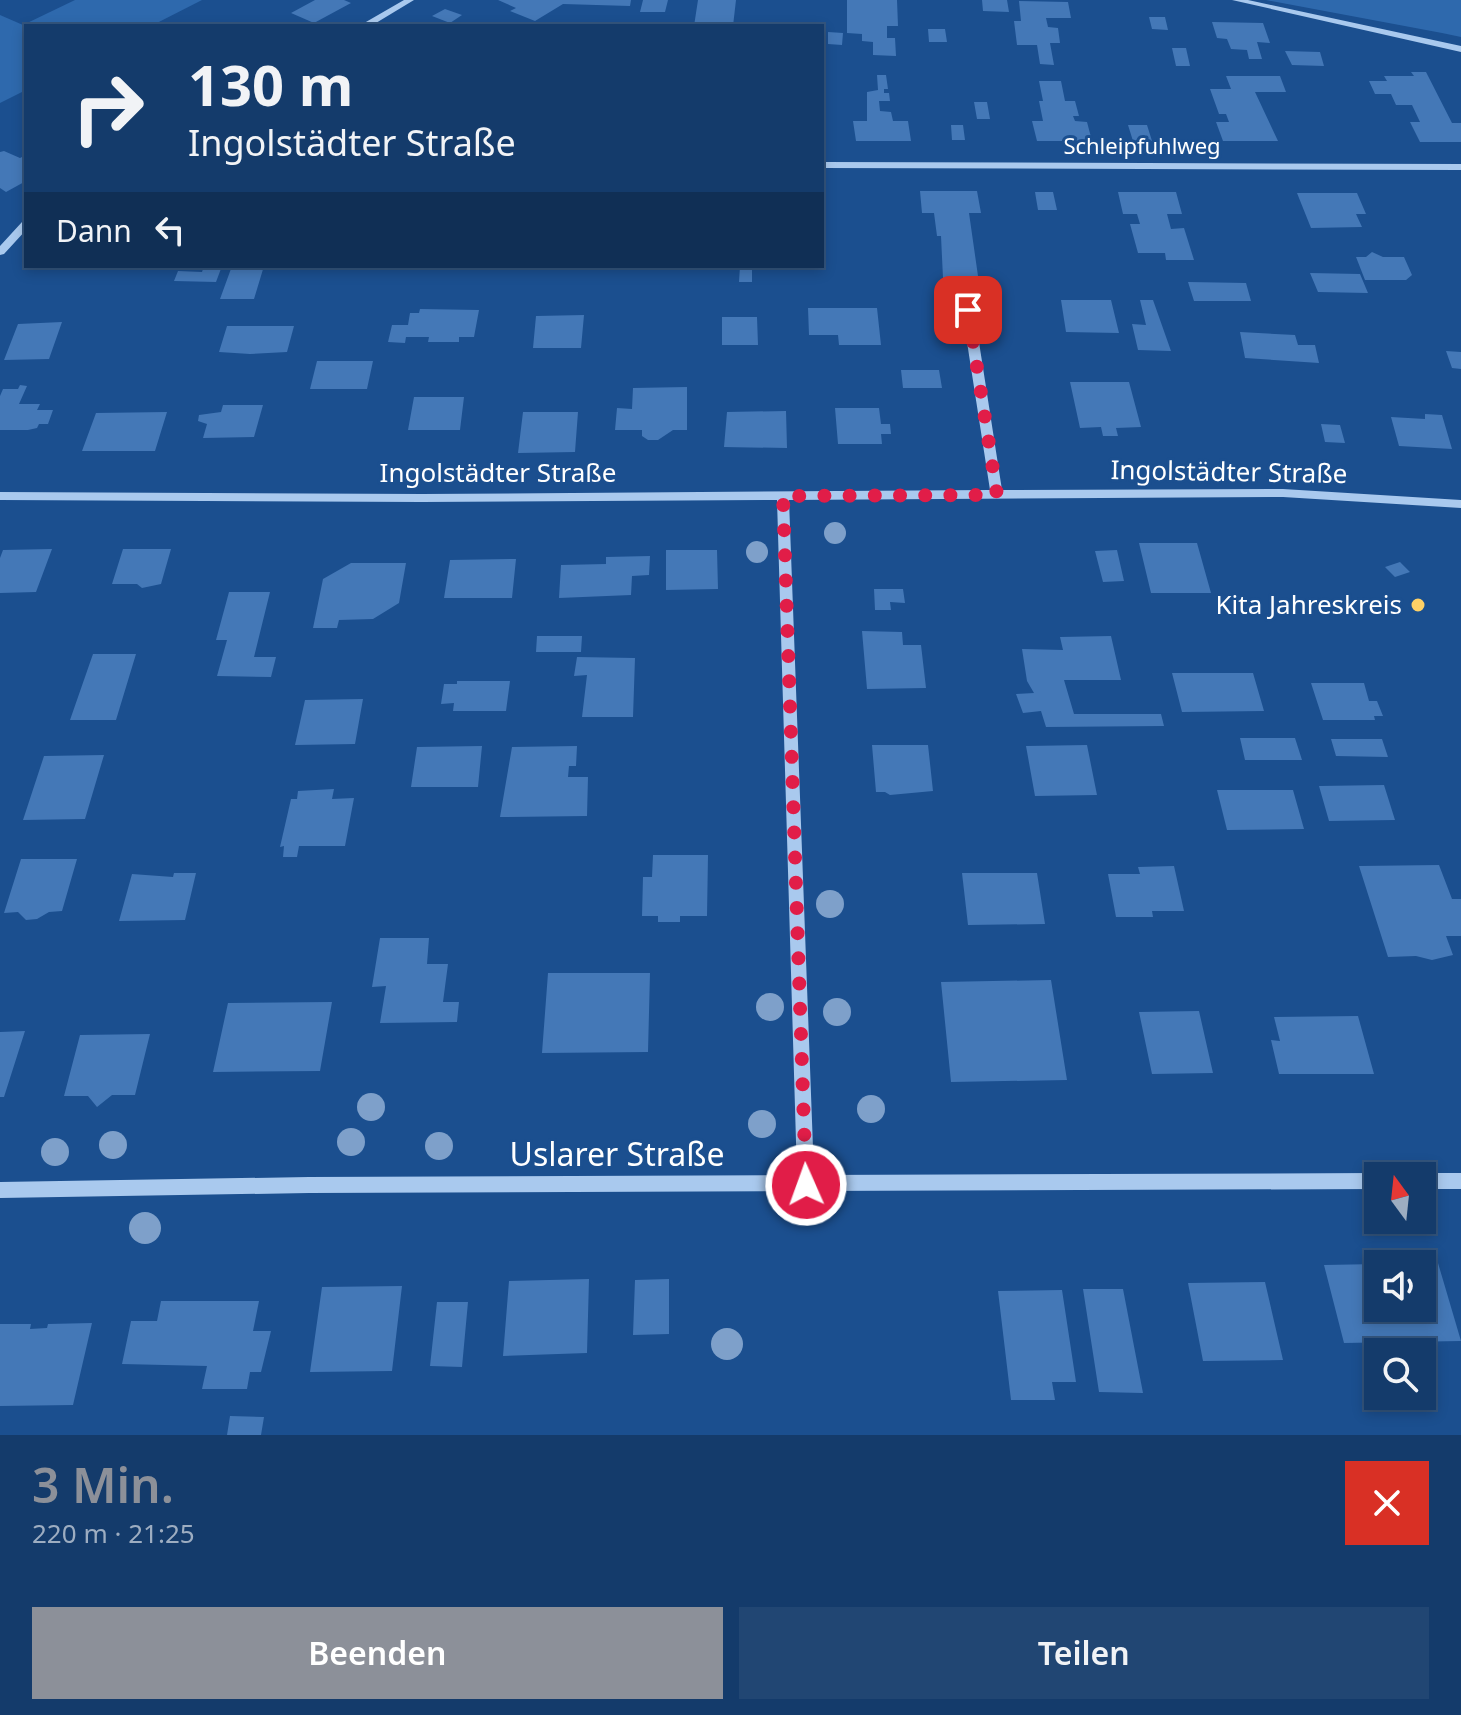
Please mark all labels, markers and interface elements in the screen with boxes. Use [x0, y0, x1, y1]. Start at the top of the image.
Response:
text: 130 m [188, 46, 353, 122]
icon: right [56, 56, 160, 160]
text: Ingolstädter Straße [188, 118, 516, 167]
street label: Schleipfuhlweg [1063, 130, 1221, 160]
icon: left [148, 208, 192, 252]
text: Dann [56, 210, 132, 251]
pin [934, 276, 1002, 344]
icon: arrive [946, 288, 990, 332]
street label: Ingolstädter Straße [1110, 451, 1348, 491]
street label: Ingolstädter Straße [380, 454, 616, 490]
place label: Kita Jahreskreis [1215, 586, 1402, 622]
marker: Kita Jahreskreis [1409, 596, 1427, 614]
street label: Uslarer Straße [510, 1132, 724, 1175]
position arrow [764, 1143, 848, 1227]
north arrow [1364, 1162, 1436, 1234]
map controls [1364, 1162, 1436, 1410]
button: sound [1364, 1250, 1436, 1322]
button: search [1364, 1338, 1436, 1410]
text: 3 Min. [32, 1452, 174, 1517]
button: close [1345, 1461, 1429, 1545]
text: 220 m · 21:25 [32, 1515, 195, 1551]
button: Beenden [32, 1607, 723, 1699]
button: Teilen [739, 1607, 1429, 1699]

